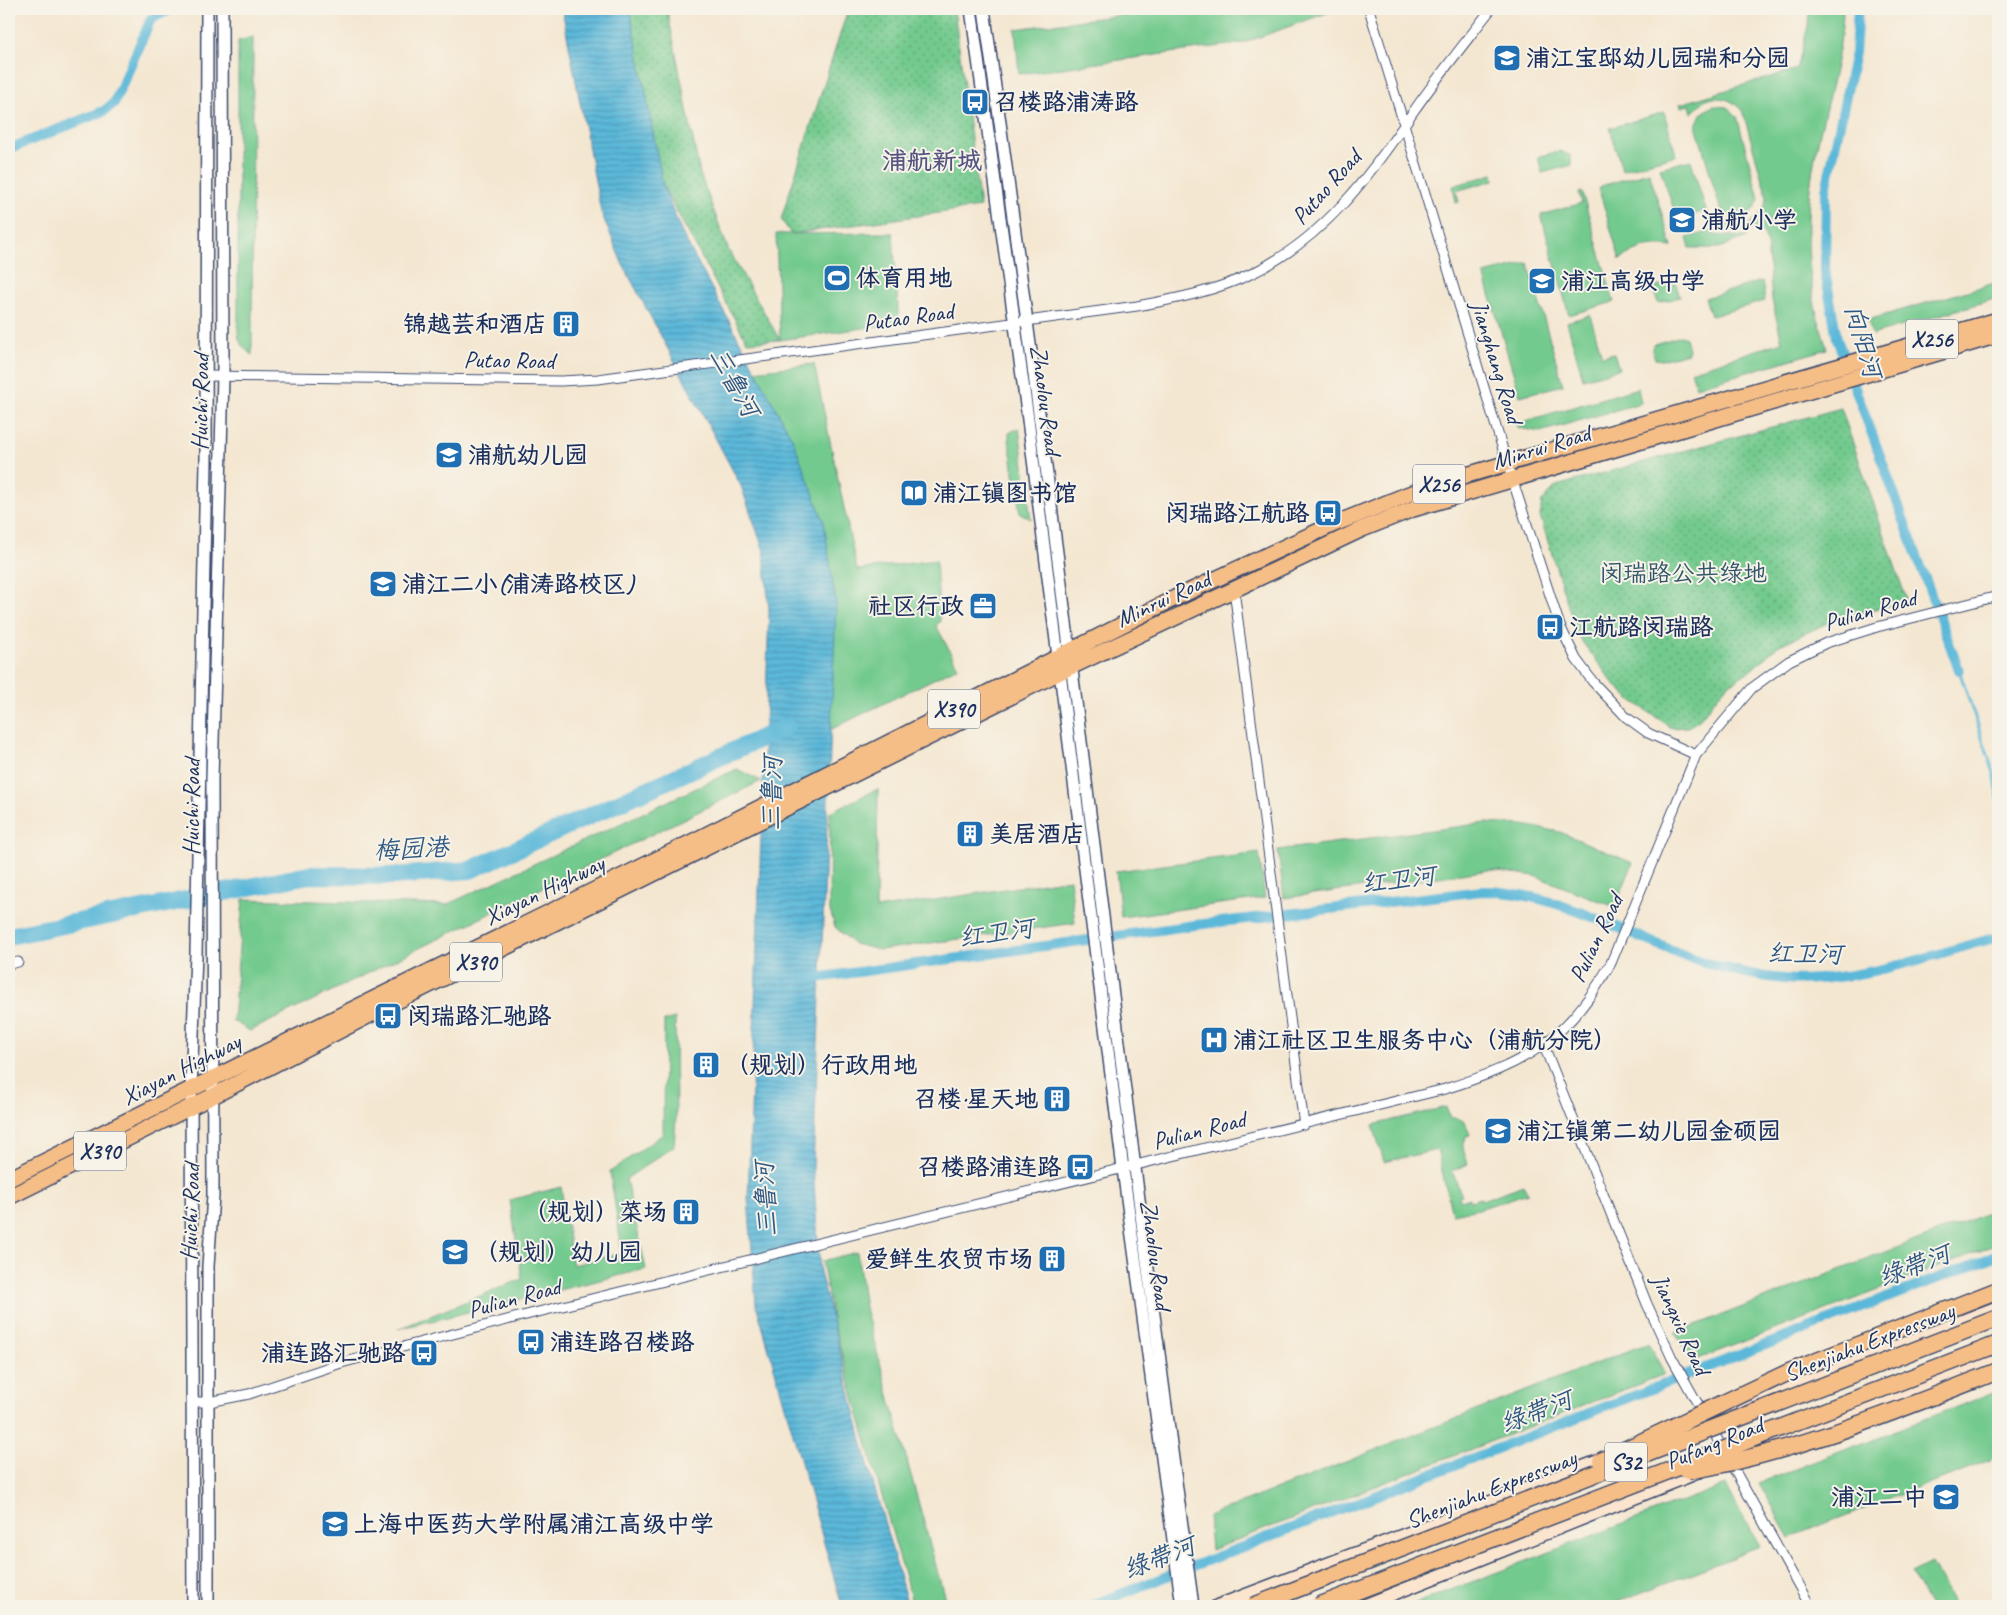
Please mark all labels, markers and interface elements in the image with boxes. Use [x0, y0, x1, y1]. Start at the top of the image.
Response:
school or university icon: 浦江宝邸幼儿园瑞和分园 [1492, 43, 1522, 73]
place label: 浦江宝邸幼儿园瑞和分园 [1526, 43, 1790, 73]
bus stop icon: 召楼路浦涛路 [960, 87, 990, 117]
place label: 召楼路浦涛路 [994, 87, 1139, 117]
street label: Putao Road [1285, 141, 1370, 231]
district label: 浦航新城 [882, 145, 982, 177]
school or university icon: 浦航小学 [1667, 205, 1697, 235]
place label: 浦航小学 [1701, 205, 1797, 235]
sports icon: 体育用地 [822, 263, 852, 293]
place label: 体育用地 [856, 263, 952, 293]
school or university icon: 浦江高级中学 [1527, 266, 1557, 296]
place label: 浦江高级中学 [1561, 266, 1705, 296]
street label: Putao Road [861, 295, 958, 338]
street label: Jianghang Road [1464, 296, 1531, 431]
water label: 向阳河 [1837, 301, 1890, 386]
place label: 锦越芸和酒店 [403, 309, 547, 339]
building icon: 锦越芸和酒店 [551, 309, 581, 339]
road number: X256 [1906, 320, 1958, 358]
water label: 三鲁河 [702, 342, 768, 427]
street label: Zhaolou Road [1023, 343, 1069, 460]
street label: Putao Road [463, 344, 558, 376]
street label: Huichi Road [184, 350, 216, 451]
street label: Minrui Road [1488, 417, 1597, 476]
school or university icon: 浦航幼儿园 [434, 440, 464, 470]
place label: 浦航幼儿园 [468, 440, 588, 470]
road number: X256 [1413, 464, 1465, 504]
library icon: 浦江镇图书馆 [899, 478, 929, 508]
place label: 浦江镇图书馆 [933, 478, 1077, 508]
place label: 闵瑞路江航路 [1165, 498, 1310, 528]
bus stop icon: 闵瑞路江航路 [1313, 498, 1343, 528]
park label: 闵瑞路公共绿地 [1599, 558, 1767, 588]
street label: Minrui Road [1111, 563, 1218, 634]
school or university icon: 浦江二小(浦涛路校区) [368, 569, 398, 599]
place label: 浦江二小(浦涛路校区) [402, 569, 636, 599]
street label: Pulian Road [1820, 582, 1923, 637]
place label: 社区行政 [868, 591, 964, 621]
office icon: 社区行政 [968, 591, 998, 621]
bus stop icon: 江航路闵瑞路 [1535, 612, 1565, 642]
place label: 江航路闵瑞路 [1569, 612, 1714, 642]
road number: X390 [928, 690, 980, 729]
water label: 三鲁河 [755, 751, 789, 831]
street label: Huichi Road [176, 755, 206, 855]
building icon: 美居酒店 [955, 819, 985, 849]
place label: 美居酒店 [989, 819, 1085, 849]
water label: 梅园港 [373, 831, 451, 867]
street label: Xiayan Highway [479, 847, 610, 932]
water label: 红卫河 [1359, 859, 1441, 900]
street label: Pulian Road [1562, 886, 1632, 987]
water label: 红卫河 [957, 911, 1039, 954]
water label: 红卫河 [1767, 937, 1847, 971]
road number: X390 [450, 942, 502, 982]
bus stop icon: 闵瑞路汇驰路 [373, 1001, 403, 1031]
place label: 闵瑞路汇驰路 [407, 1001, 552, 1031]
street label: Xiayan Highway [116, 1025, 247, 1112]
hospital icon: 浦江社区卫生服务中心（浦航分院） [1199, 1025, 1229, 1055]
place label: 浦江社区卫生服务中心（浦航分院） [1233, 1025, 1617, 1055]
building icon: （规划）行政用地 [691, 1050, 721, 1080]
place label: （规划）行政用地 [725, 1050, 917, 1080]
place label: 召楼·星天地 [914, 1084, 1038, 1114]
building icon: 召楼·星天地 [1042, 1084, 1072, 1114]
street label: Pulian Road [1149, 1103, 1252, 1156]
school or university icon: 浦江镇第二幼儿园金硕园 [1483, 1116, 1513, 1146]
place label: 浦江镇第二幼儿园金硕园 [1517, 1116, 1781, 1146]
road number: X390 [74, 1132, 126, 1170]
place label: 召楼路浦连路 [917, 1152, 1062, 1182]
bus stop icon: 召楼路浦连路 [1065, 1152, 1095, 1182]
water label: 三鲁河 [748, 1157, 784, 1237]
street label: Huichi Road [173, 1160, 207, 1261]
place label: （规划）菜场 [523, 1197, 667, 1227]
building icon: （规划）菜场 [671, 1197, 701, 1227]
street label: Zhaolou Road [1133, 1198, 1179, 1315]
water label: 绿带河 [1874, 1236, 1959, 1294]
school or university icon: （规划）幼儿园 [440, 1237, 470, 1267]
place label: （规划）幼儿园 [474, 1237, 642, 1267]
place label: 爱鲜生农贸市场 [865, 1244, 1033, 1274]
building icon: 爱鲜生农贸市场 [1037, 1244, 1067, 1274]
street label: Jiangxie Road [1644, 1268, 1719, 1382]
street label: Pulian Road [464, 1270, 567, 1325]
street label: Shenjiahu Expressway [1780, 1295, 1960, 1388]
bus stop icon: 浦连路召楼路 [516, 1327, 546, 1357]
place label: 浦连路召楼路 [550, 1327, 695, 1357]
place label: 浦连路汇驰路 [261, 1338, 406, 1368]
bus stop icon: 浦连路汇驰路 [409, 1338, 439, 1368]
water label: 绿带河 [1496, 1382, 1581, 1440]
street label: Pufang Road [1661, 1409, 1770, 1476]
street label: Shenjiahu Expressway [1402, 1442, 1582, 1535]
road number: S32 [1605, 1442, 1647, 1481]
place label: 浦江二中 [1831, 1482, 1927, 1512]
school or university icon: 浦江二中 [1931, 1482, 1961, 1512]
school or university icon: 上海中医药大学附属浦江高级中学 [320, 1509, 350, 1539]
place label: 上海中医药大学附属浦江高级中学 [354, 1509, 714, 1539]
water label: 绿带河 [1119, 1528, 1204, 1586]

